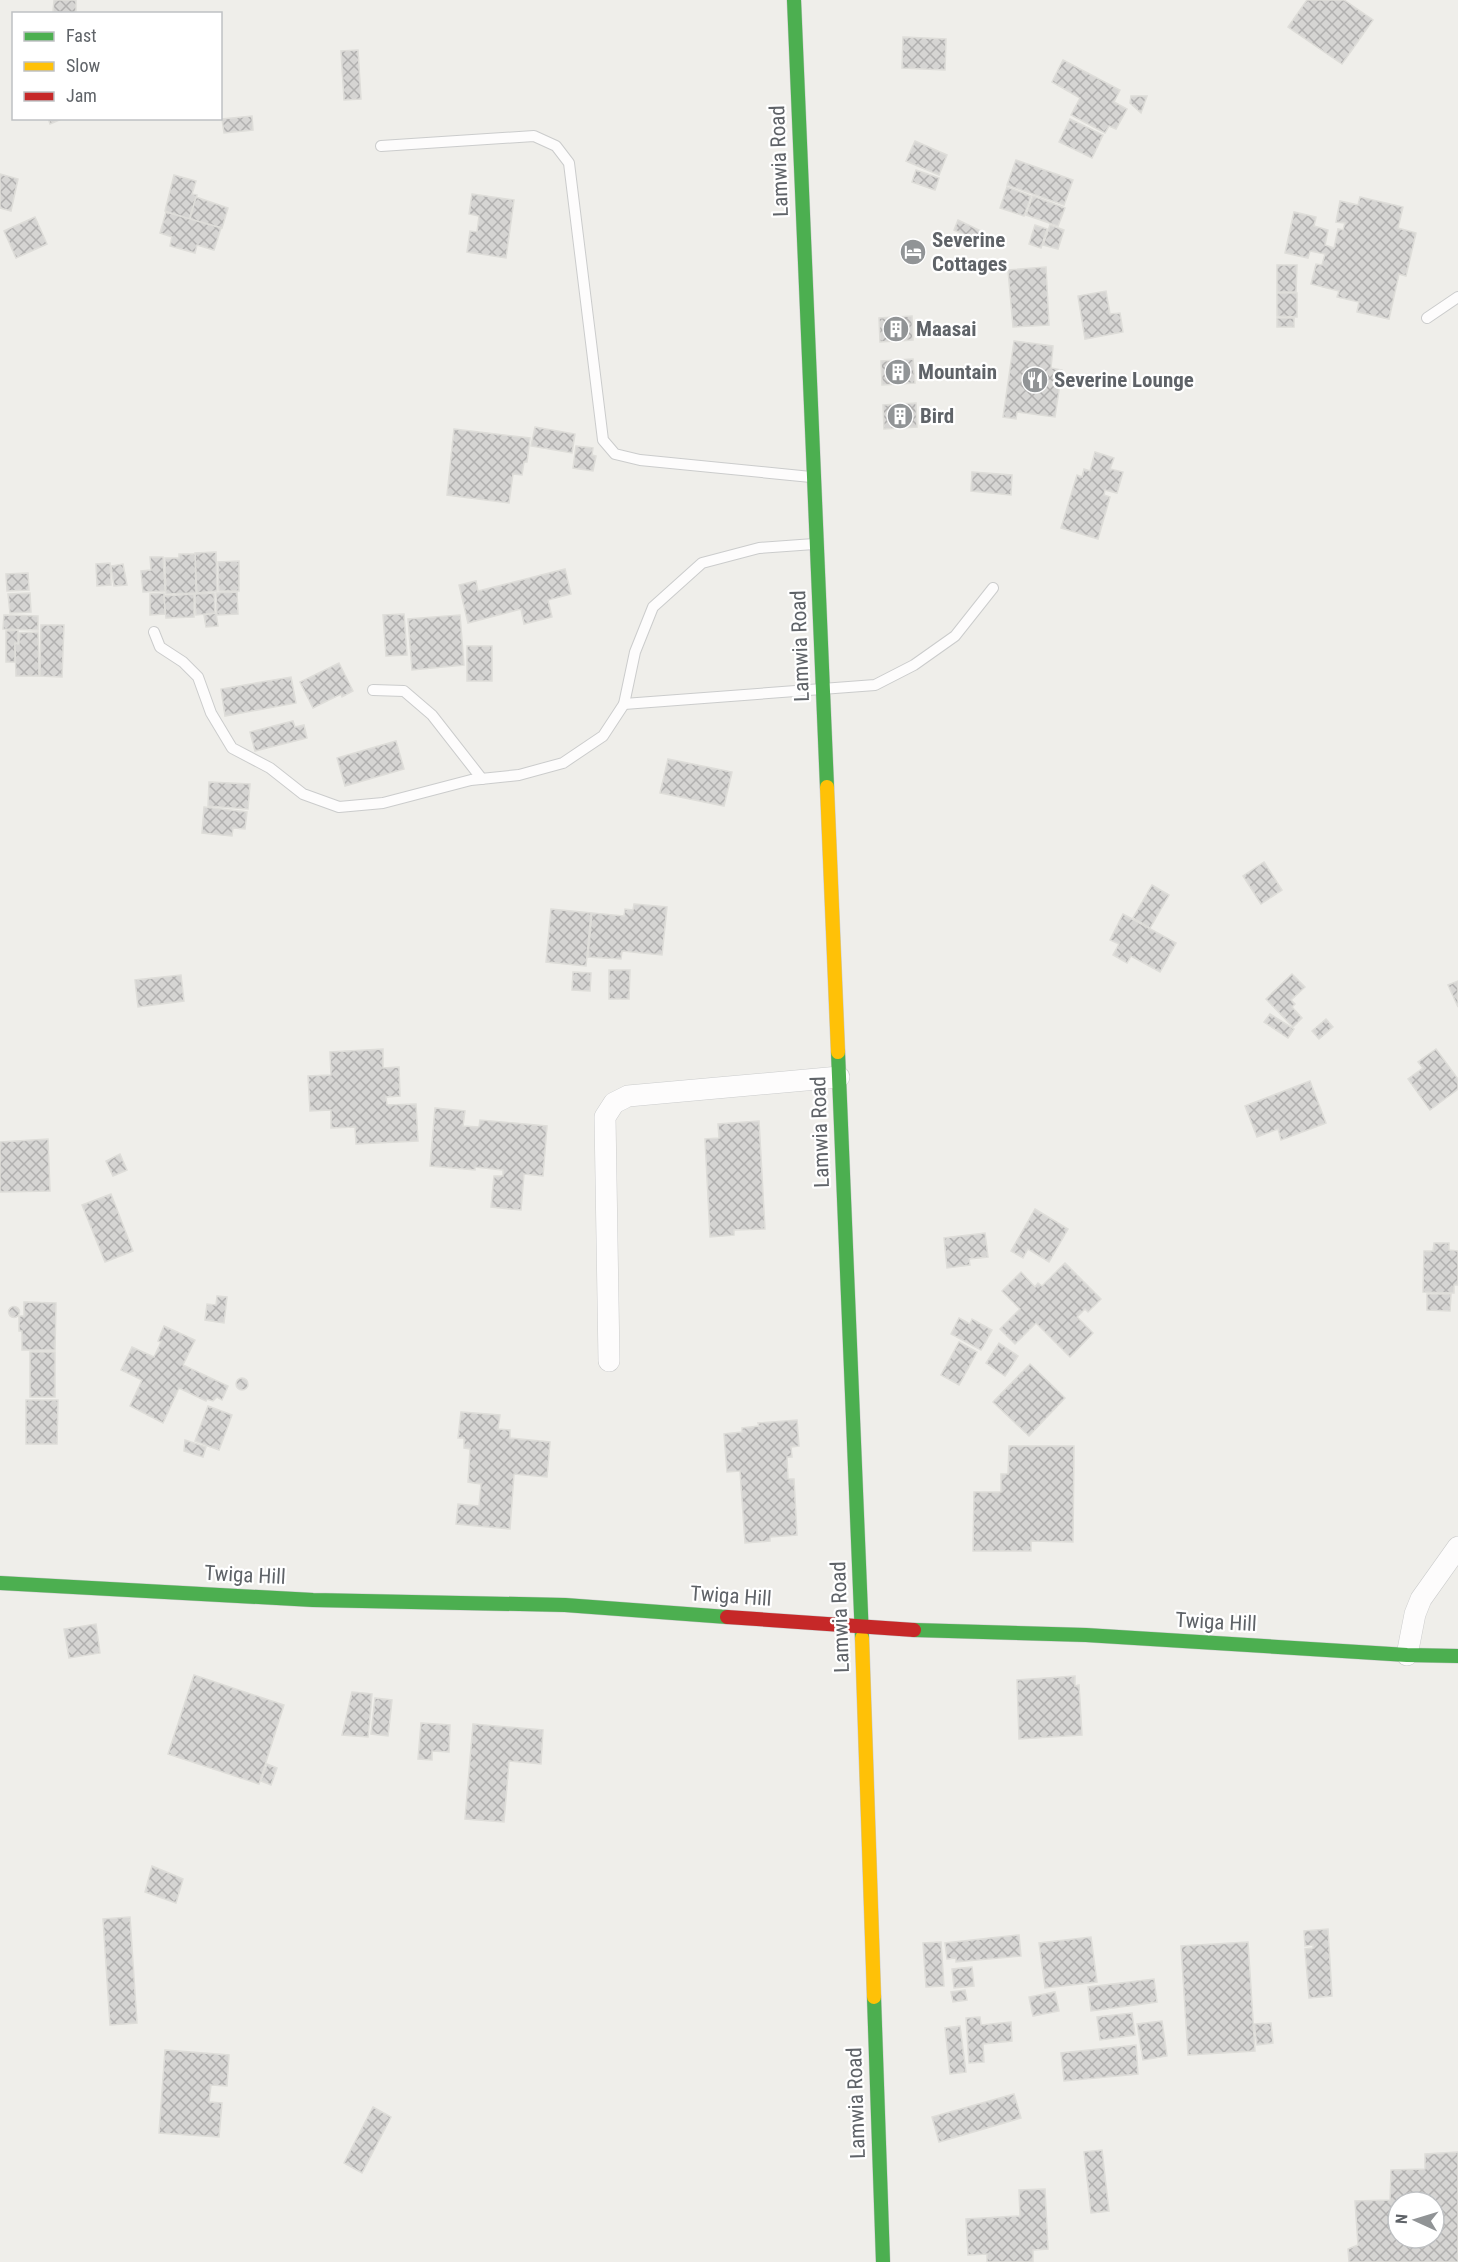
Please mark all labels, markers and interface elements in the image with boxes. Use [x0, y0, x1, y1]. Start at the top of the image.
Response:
legend [12, 12, 222, 120]
text: Fast [66, 25, 97, 46]
text: Slow [66, 55, 101, 76]
text: Jam [66, 85, 97, 106]
street label: Lamwia Road [765, 105, 793, 217]
place label: Severine Cottages [932, 228, 1007, 276]
hotel icon: Severine Cottages [898, 237, 928, 267]
building icon: Maasai [881, 314, 911, 344]
place label: Maasai [916, 317, 976, 341]
building icon: Mountain [883, 357, 913, 387]
place label: Mountain [918, 360, 997, 384]
restaurant icon: Severine Lounge [1020, 365, 1050, 395]
place label: Severine Lounge [1054, 368, 1194, 392]
building icon: Bird [885, 401, 915, 431]
place label: Bird [920, 404, 954, 428]
street label: Lamwia Road [786, 590, 814, 702]
street label: Lamwia Road [806, 1076, 834, 1188]
street label: Twiga Hill [204, 1561, 286, 1589]
street label: Lamwia Road [826, 1561, 854, 1673]
street label: Twiga Hill [689, 1581, 773, 1611]
street label: Twiga Hill [1175, 1608, 1257, 1636]
street label: Lamwia Road [842, 2047, 870, 2159]
north arrow [1386, 2190, 1446, 2250]
text: N [1392, 2213, 1411, 2225]

